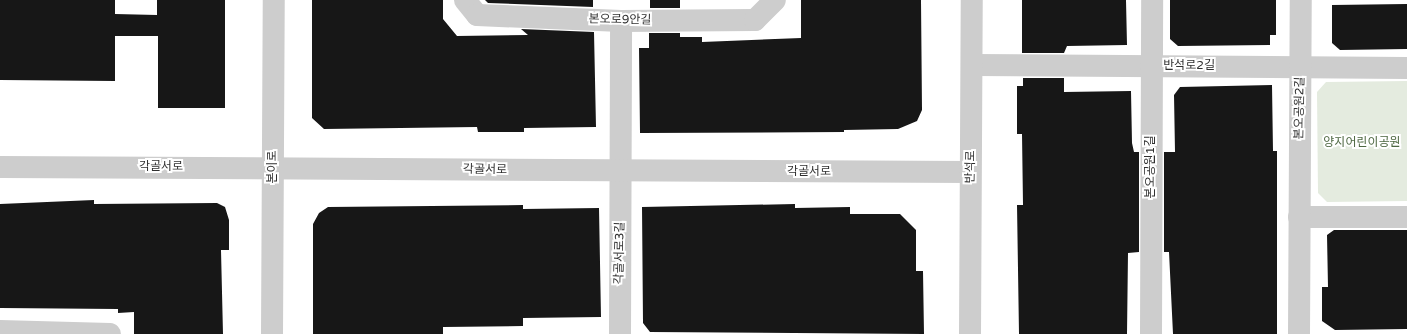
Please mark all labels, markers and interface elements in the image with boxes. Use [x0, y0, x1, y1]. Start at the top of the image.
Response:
street label: 본오로9안길 [589, 12, 651, 28]
street label: 반석로2길 [1163, 59, 1215, 73]
street label: 본오공원2길 [1292, 77, 1308, 139]
street label: 본오공원1길 [1144, 136, 1158, 198]
park label: 양지어린이공원 [1323, 136, 1401, 150]
street label: 본이로 [266, 150, 280, 184]
street label: 반석로 [964, 150, 978, 184]
street label: 각골서로 [139, 160, 183, 174]
street label: 각골서로 [463, 162, 507, 178]
street label: 각골서로 [787, 165, 831, 179]
street label: 각골서로3길 [612, 222, 628, 284]

